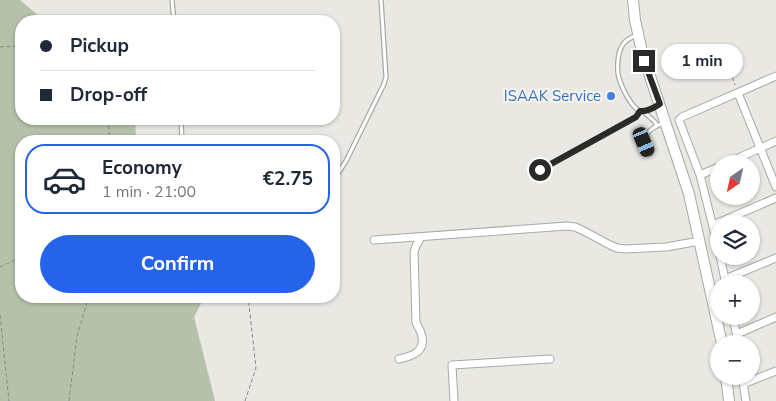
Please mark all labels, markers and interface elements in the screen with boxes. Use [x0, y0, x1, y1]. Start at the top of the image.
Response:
text: Pickup [70, 33, 129, 59]
callout: 1 min [662, 44, 744, 78]
route end [633, 50, 655, 72]
text: 1 min [681, 50, 723, 72]
text: Drop-off [70, 82, 147, 108]
place label: ISAAK Service [504, 86, 601, 106]
marker: ISAAK Service [605, 90, 617, 102]
car [631, 125, 656, 159]
text: Economy [102, 155, 182, 181]
north arrow [710, 155, 760, 205]
map controls [710, 155, 760, 385]
icon: car [42, 157, 87, 202]
route start [529, 159, 551, 181]
text: €2.75 [263, 166, 313, 192]
text: 1 min · 21:00 [102, 181, 196, 203]
button: layers [710, 215, 760, 265]
button: Confirm [40, 235, 315, 293]
button: + [710, 275, 760, 325]
button: − [710, 335, 760, 385]

